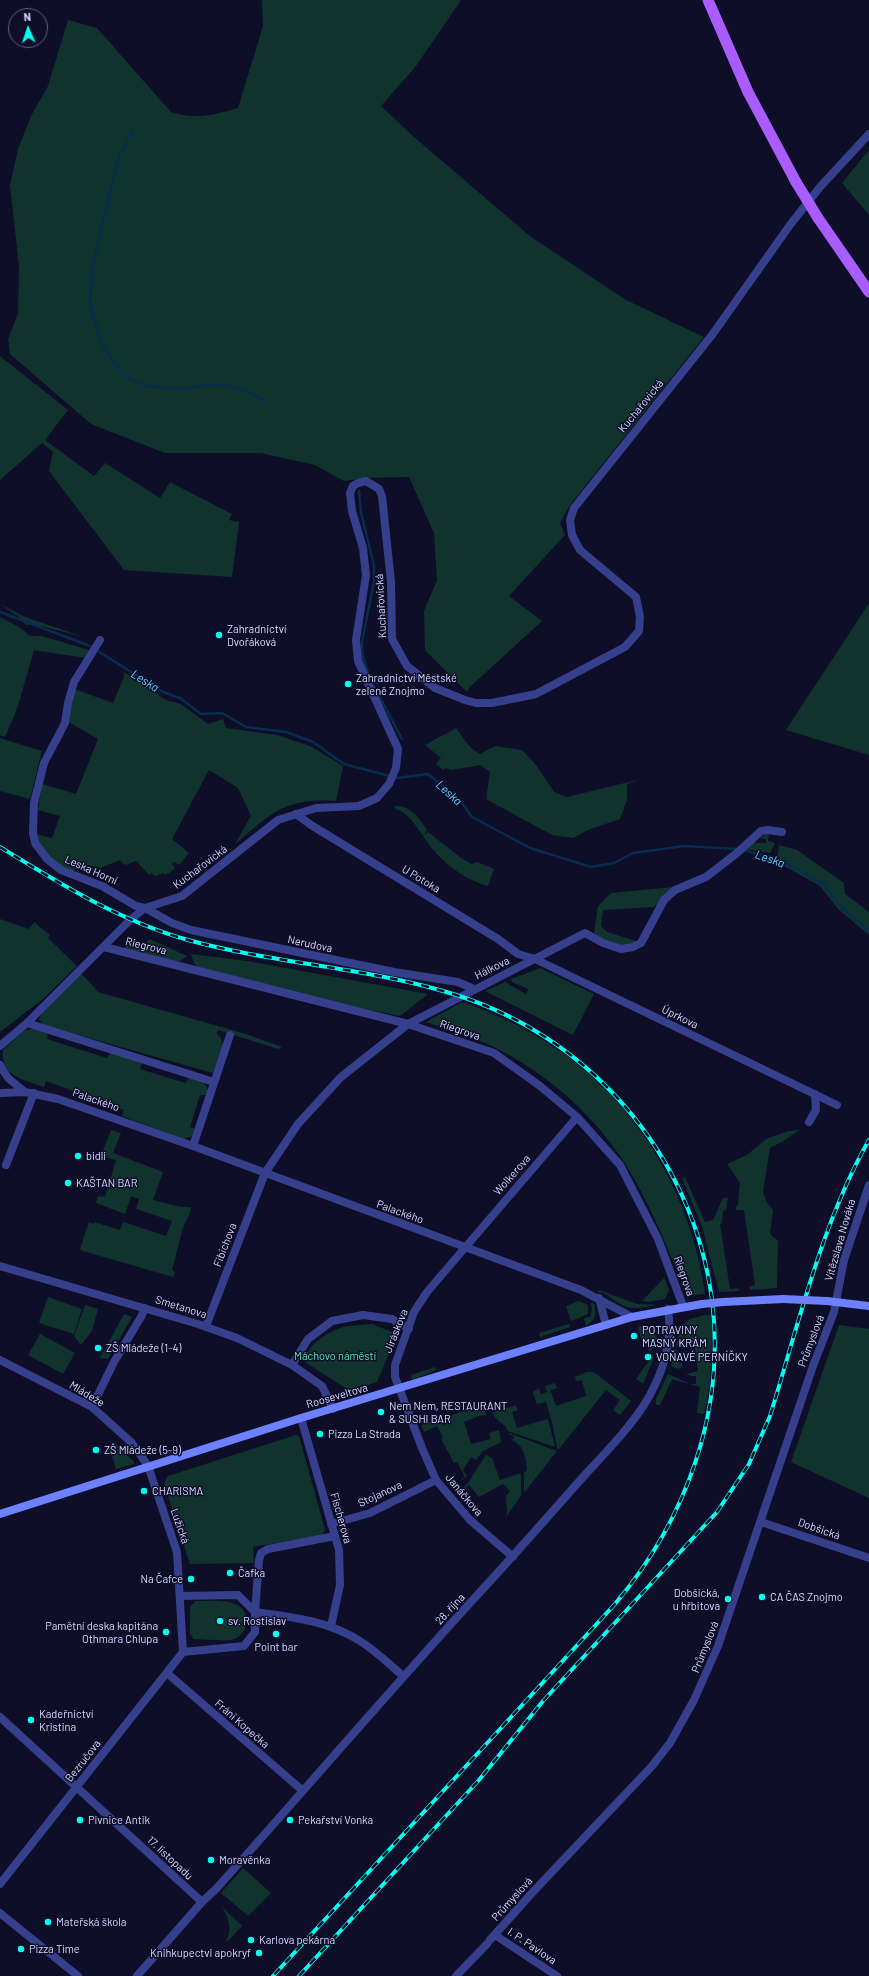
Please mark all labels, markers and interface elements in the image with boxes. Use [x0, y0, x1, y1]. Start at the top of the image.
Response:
north arrow [8, 8, 48, 48]
text: N [23, 10, 31, 23]
street label: Kuchařovická [616, 377, 666, 435]
street label: Kuchařovická [373, 574, 389, 638]
place label: Zahradnictví Dvořáková [227, 622, 286, 648]
marker: Zahradnictví Dvořáková [214, 630, 224, 640]
water label: Leska [128, 667, 162, 695]
place label: Zahradnictví Městské zeleně Znojmo [356, 671, 457, 697]
marker: Zahradnictví Městské zeleně Znojmo [343, 679, 353, 689]
water label: Leska [433, 778, 465, 808]
street label: Kuchařovická [170, 842, 230, 892]
water label: Leska [753, 847, 787, 871]
street label: Leska Horní [63, 853, 119, 887]
street label: U Potoka [399, 862, 443, 896]
street label: Nerudova [286, 933, 334, 955]
street label: Riegrova [124, 935, 168, 957]
street label: Hálkova [472, 954, 512, 982]
street label: Úprkova [660, 1003, 700, 1031]
street label: Riegrova [438, 1017, 482, 1043]
street label: Palackého [71, 1086, 121, 1114]
place label: bidli [86, 1149, 106, 1163]
marker: bidli [73, 1151, 83, 1161]
street label: Wolkerova [491, 1152, 533, 1198]
place label: KAŠTAN BAR [76, 1176, 138, 1190]
marker: KAŠTAN BAR [63, 1178, 73, 1188]
street label: Palackého [375, 1197, 425, 1227]
street label: Vítězslava Nováka [822, 1197, 858, 1283]
street label: Fibichova [211, 1221, 239, 1269]
street label: Riegrova [671, 1254, 697, 1298]
street label: Smetanova [154, 1293, 208, 1321]
street label: Jiráskova [381, 1307, 411, 1355]
street label: Průmyslová [795, 1313, 827, 1369]
place label: POTRAVINY MASNÝ KRÁM [642, 1323, 707, 1349]
marker: POTRAVINY MASNÝ KRÁM [629, 1331, 639, 1341]
place label: ZŠ Mládeže (1-4) [106, 1341, 181, 1355]
marker: ZŠ Mládeže (1-4) [93, 1343, 103, 1353]
park label: Máchovo náměstí [294, 1349, 376, 1363]
place label: VOŇAVÉ PERNÍČKY [656, 1350, 748, 1364]
marker: VOŇAVÉ PERNÍČKY [643, 1352, 653, 1362]
street label: Mládeže [67, 1378, 107, 1410]
street label: Rooseveltova [305, 1381, 369, 1411]
place label: Nem Nem, RESTAURANT & SUSHI BAR [389, 1399, 507, 1425]
marker: Nem Nem, RESTAURANT & SUSHI BAR [376, 1407, 386, 1417]
place label: Pizza La Strada [328, 1427, 401, 1441]
marker: Pizza La Strada [315, 1429, 325, 1439]
place label: ZŠ Mládeže (5-9) [104, 1443, 181, 1457]
marker: ZŠ Mládeže (5-9) [91, 1445, 101, 1455]
street label: Janáčkova [443, 1471, 485, 1519]
street label: Stojanova [356, 1478, 404, 1510]
place label: CHARISMA [152, 1484, 203, 1498]
marker: CHARISMA [139, 1486, 149, 1496]
street label: Fischerova [327, 1491, 355, 1545]
street label: Lužická [168, 1507, 192, 1545]
street label: Dobšická [796, 1516, 842, 1542]
place label: Čafka [238, 1566, 265, 1580]
marker: Čafka [225, 1568, 235, 1578]
place label: Na Čafce [141, 1572, 183, 1586]
marker: Na Čafce [186, 1574, 196, 1584]
place label: Dobšická, u hřbitova [673, 1586, 720, 1612]
place label: CA ČAS Znojmo [770, 1590, 843, 1604]
street label: 28. října [432, 1591, 468, 1627]
marker: CA ČAS Znojmo [757, 1592, 767, 1602]
marker: Dobšická, u hřbitova [723, 1594, 733, 1604]
place label: sv. Rostislav [228, 1614, 286, 1628]
marker: sv. Rostislav [215, 1616, 225, 1626]
place label: Pamětní deska kapitána Othmara Chlupa [45, 1619, 158, 1645]
street label: Průmyslová [689, 1619, 721, 1675]
marker: Pamětní deska kapitána Othmara Chlupa [161, 1627, 171, 1637]
marker: Point bar [271, 1629, 281, 1639]
place label: Point bar [255, 1640, 297, 1654]
street label: Fráni Kopečka [212, 1697, 272, 1751]
place label: Kadeřnictví Kristina [39, 1707, 93, 1733]
marker: Kadeřnictví Kristina [26, 1715, 36, 1725]
street label: Bezručova [62, 1737, 104, 1785]
place label: Pivnice Antik [88, 1813, 150, 1827]
place label: Pekařství Vonka [298, 1813, 373, 1827]
marker: Pivnice Antik [75, 1815, 85, 1825]
marker: Pekařství Vonka [285, 1815, 295, 1825]
street label: 17. listopadu [144, 1833, 196, 1883]
place label: Moravěnka [219, 1853, 270, 1867]
marker: Moravěnka [206, 1855, 216, 1865]
street label: Průmyslová [489, 1874, 535, 1924]
place label: Mateřská škola [56, 1915, 126, 1929]
marker: Mateřská škola [43, 1917, 53, 1927]
street label: I. P. Pavlova [505, 1925, 559, 1967]
place label: Karlova pekárna [259, 1933, 335, 1947]
marker: Karlova pekárna [246, 1935, 256, 1945]
place label: Pizza Time [29, 1942, 80, 1956]
marker: Pizza Time [16, 1944, 26, 1954]
place label: Knihkupectvi apokryf [150, 1946, 251, 1960]
marker: Knihkupectvi apokryf [254, 1948, 264, 1958]

